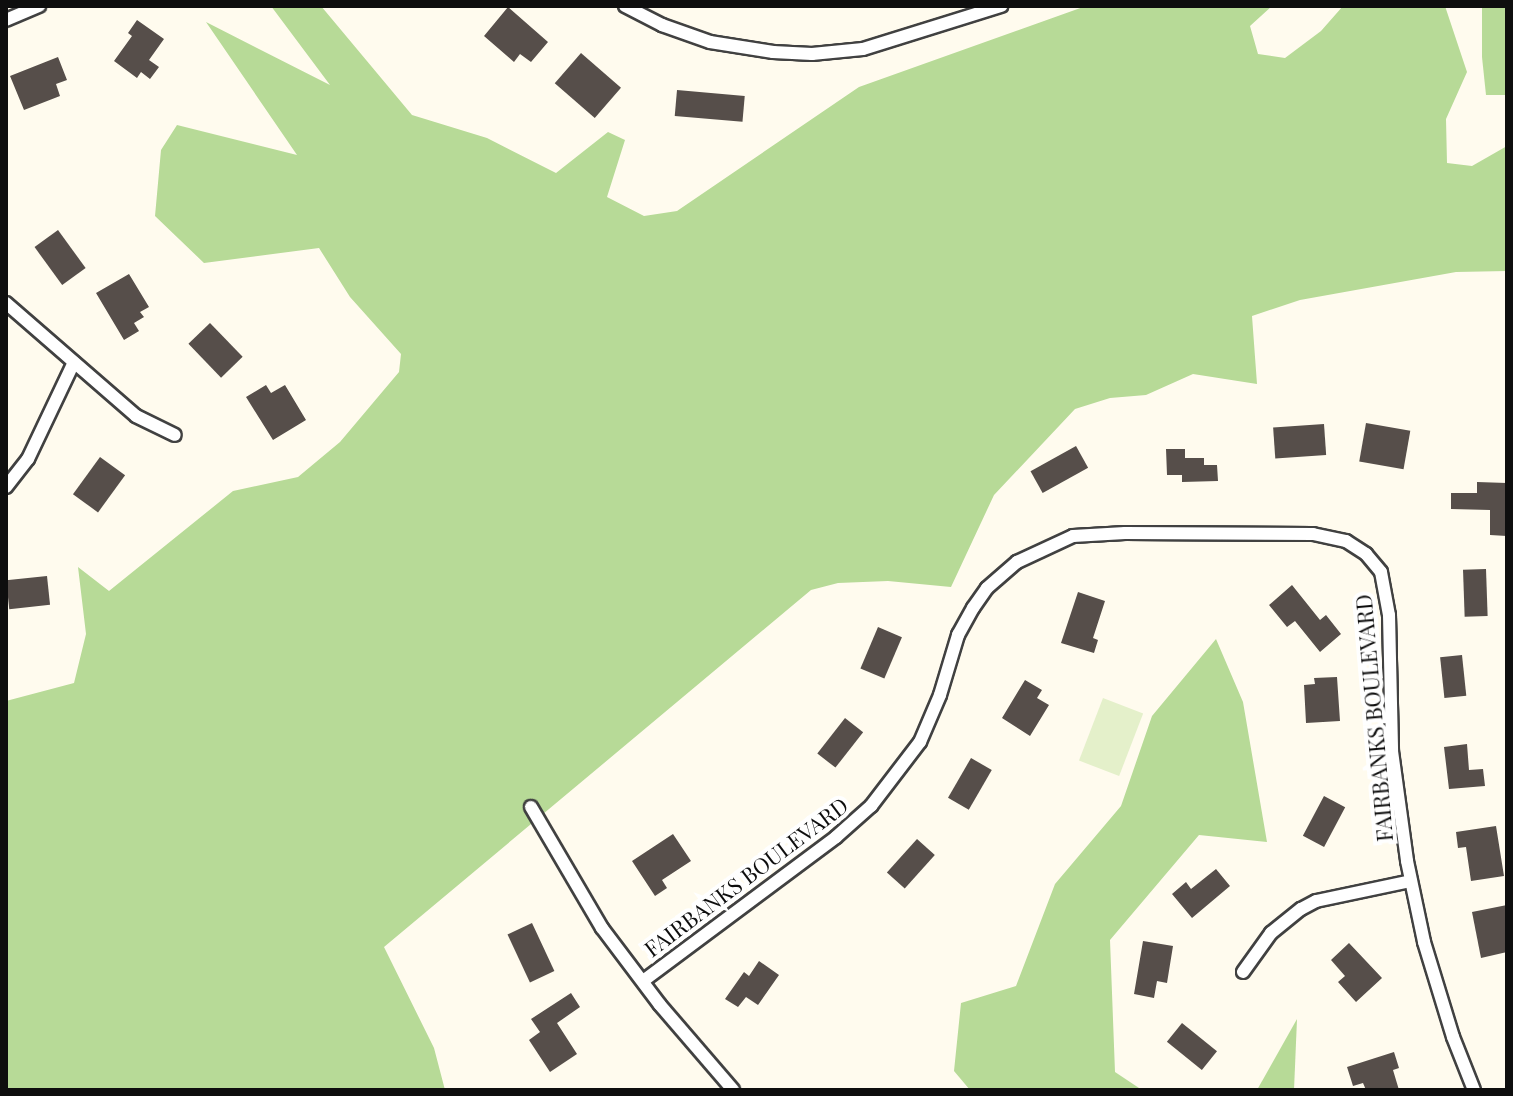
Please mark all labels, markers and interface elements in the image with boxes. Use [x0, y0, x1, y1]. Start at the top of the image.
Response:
street label: FAIRBANKS BOULEVARD [1350, 593, 1398, 843]
street label: FAIRBANKS BOULEVARD [639, 792, 853, 962]

